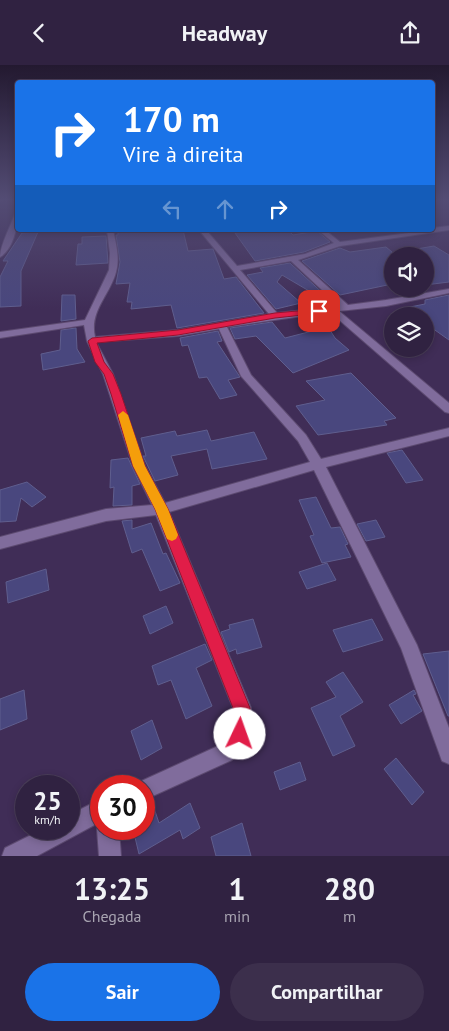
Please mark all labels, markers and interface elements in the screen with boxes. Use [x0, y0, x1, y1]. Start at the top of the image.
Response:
icon: back [25, 19, 53, 47]
text: Headway [182, 19, 267, 47]
icon: share [396, 19, 424, 47]
text: 170 m [123, 96, 220, 142]
icon: right [40, 100, 105, 165]
text: Vire à direita [123, 140, 243, 168]
icon: left [158, 195, 186, 223]
icon: ahead [211, 195, 239, 223]
icon: right [264, 195, 292, 223]
map controls [384, 247, 434, 357]
button: sound [384, 247, 434, 297]
pin [298, 290, 340, 332]
icon: arrive [305, 297, 333, 325]
button: layers [384, 307, 434, 357]
position arrow [213, 707, 265, 759]
speed limit sign: 30 [90, 775, 155, 840]
text: 25 [33, 785, 62, 817]
text: km/h [34, 812, 61, 827]
text: 13:25 [74, 869, 150, 908]
text: 1 [229, 869, 246, 908]
text: 280 [324, 869, 375, 908]
text: Chegada [83, 906, 141, 926]
text: min [224, 906, 250, 926]
text: m [343, 906, 356, 926]
button: Sair [25, 963, 220, 1021]
button: Compartilhar [230, 963, 424, 1021]

